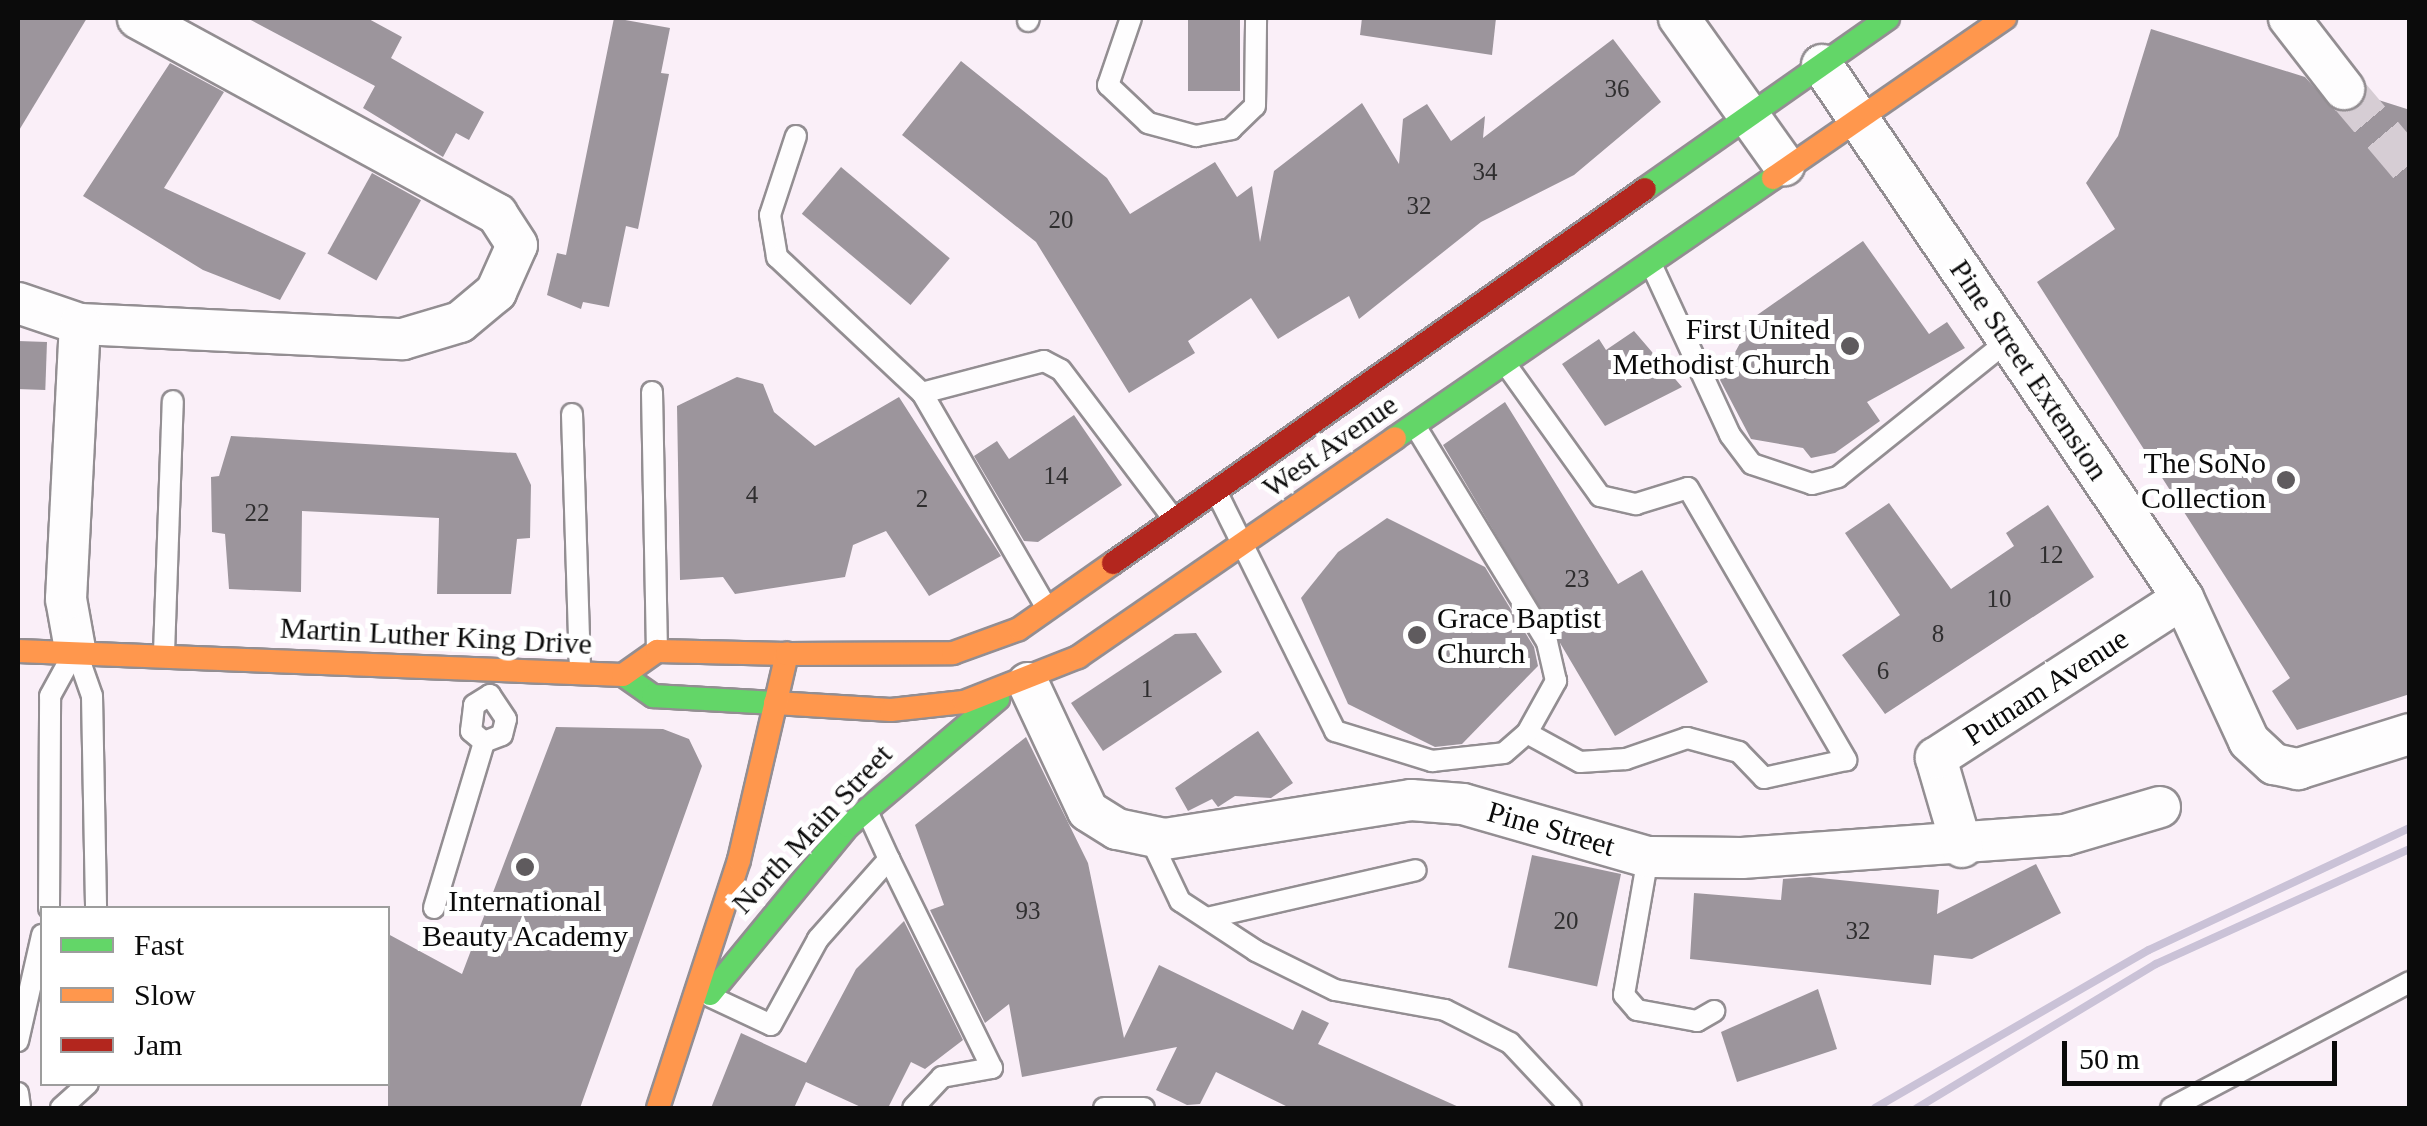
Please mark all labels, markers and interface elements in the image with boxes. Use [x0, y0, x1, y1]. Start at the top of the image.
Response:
house number: 36 [1604, 74, 1630, 104]
house number: 34 [1472, 157, 1498, 187]
house number: 32 [1406, 191, 1432, 221]
house number: 20 [1048, 205, 1074, 235]
street label: Pine Street Extension [1942, 253, 2116, 487]
place label: First United Methodist Church [1613, 311, 1830, 382]
marker: First United Methodist Church [1839, 335, 1861, 357]
street label: West Avenue [1255, 386, 1405, 506]
place label: The SoNo Collection [2141, 445, 2266, 516]
house number: 14 [1044, 461, 1068, 491]
marker: The SoNo Collection [2275, 469, 2297, 491]
house number: 4 [746, 480, 758, 510]
house number: 2 [916, 484, 928, 514]
house number: 22 [244, 498, 270, 528]
house number: 12 [2038, 540, 2064, 570]
house number: 23 [1564, 564, 1590, 594]
house number: 10 [1986, 584, 2012, 614]
place label: Grace Baptist Church [1437, 600, 1601, 670]
street label: Martin Luther King Drive [279, 610, 593, 662]
house number: 8 [1932, 619, 1944, 649]
street label: Putnam Avenue [1956, 620, 2136, 754]
marker: Grace Baptist Church [1406, 624, 1428, 646]
house number: 6 [1877, 656, 1889, 686]
house number: 1 [1141, 674, 1153, 704]
street label: North Main Street [724, 737, 900, 921]
street label: Pine Street [1483, 794, 1619, 864]
marker: International Beauty Academy [514, 856, 536, 878]
place label: International Beauty Academy [421, 883, 629, 954]
house number: 93 [1016, 896, 1040, 926]
legend [40, 906, 390, 1086]
house number: 20 [1554, 906, 1578, 936]
house number: 32 [1846, 916, 1870, 946]
text: Fast [134, 928, 184, 961]
text: Slow [134, 978, 196, 1011]
scale bar [2067, 1021, 2342, 1083]
text: Jam [134, 1028, 182, 1061]
text: 50 m [2079, 1042, 2140, 1075]

